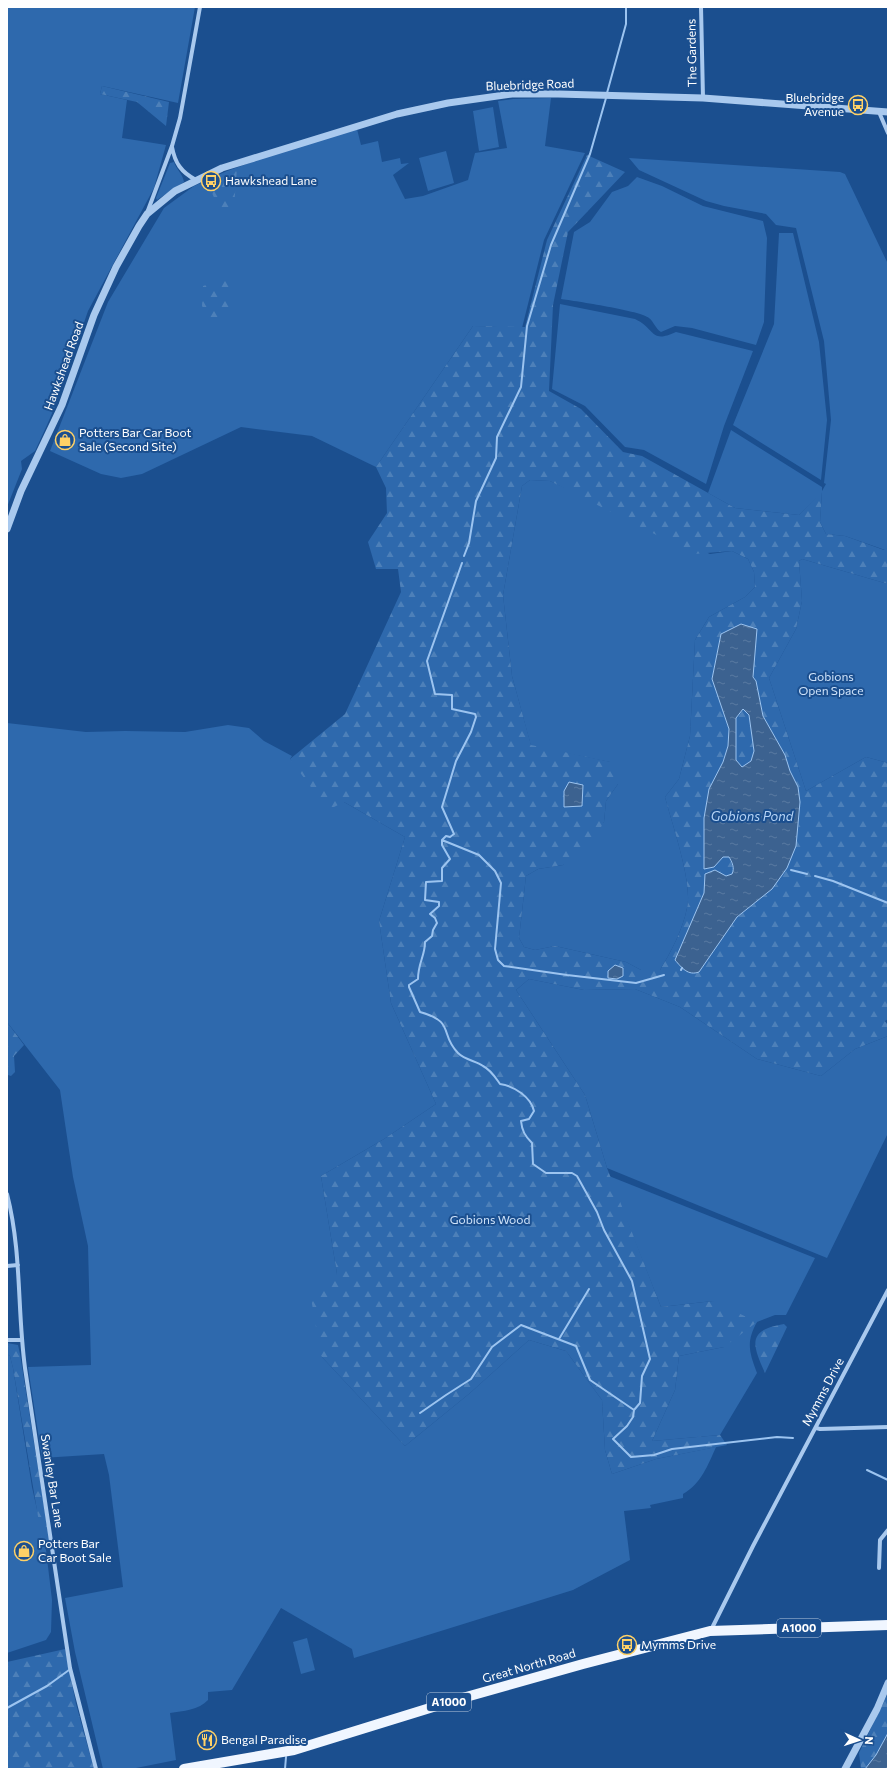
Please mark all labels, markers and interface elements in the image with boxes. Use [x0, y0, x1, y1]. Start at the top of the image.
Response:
street label: The Gardens [683, 19, 699, 87]
street label: Bluebridge Road [485, 75, 575, 93]
place label: Bluebridge Avenue [786, 90, 844, 118]
bus stop icon: Bluebridge Avenue [847, 94, 869, 116]
bus stop icon: Hawkshead Lane [200, 170, 222, 192]
place label: Hawkshead Lane [225, 173, 317, 187]
street label: Hawkshead Road [41, 319, 86, 412]
place label: Potters Bar Car Boot Sale (Second Site) [79, 425, 192, 453]
shop icon: Potters Bar Car Boot Sale (Second Site) [54, 429, 76, 451]
park label: Gobions Open Space [798, 669, 864, 697]
water label: Gobions Pond [711, 808, 794, 824]
park label: Gobions Wood [450, 1212, 530, 1226]
street label: Mymms Drive [798, 1355, 846, 1428]
street label: Swanley Bar Lane [39, 1433, 67, 1529]
place label: Potters Bar Car Boot Sale [38, 1536, 112, 1564]
shop icon: Potters Bar Car Boot Sale [13, 1540, 35, 1562]
road number: A1000 [777, 1619, 821, 1637]
bus stop icon: Mymms Drive [616, 1634, 638, 1656]
place label: Mymms Drive [641, 1637, 716, 1651]
street label: Great North Road [480, 1645, 577, 1685]
road number: A1000 [427, 1693, 471, 1711]
north arrow [839, 1720, 879, 1760]
restaurant icon: Bengal Paradise [196, 1729, 218, 1751]
place label: Bengal Paradise [221, 1732, 307, 1746]
text: N [863, 1736, 876, 1745]

